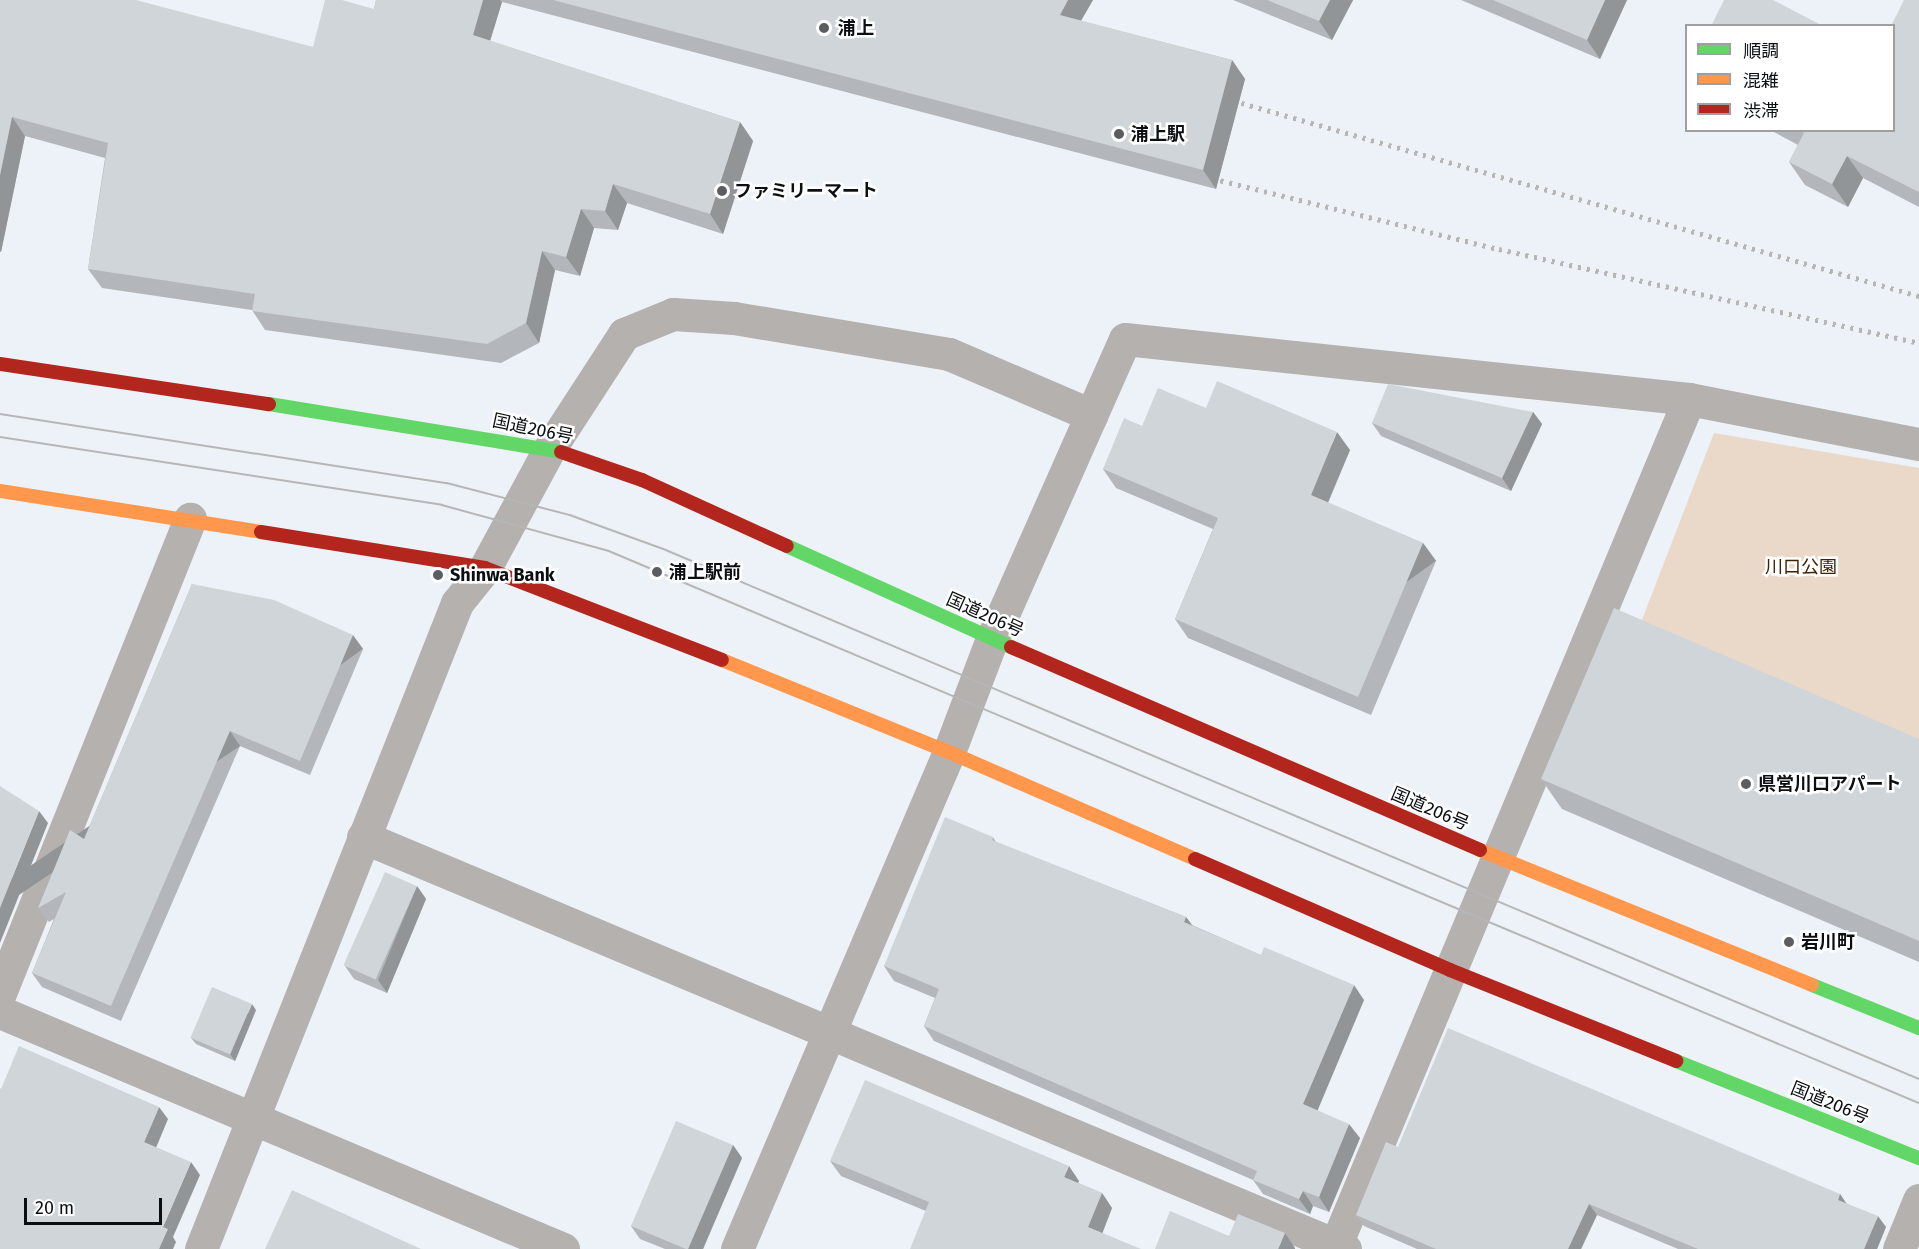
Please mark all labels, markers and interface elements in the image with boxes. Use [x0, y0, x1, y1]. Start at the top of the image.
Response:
place label: 浦上 [838, 17, 874, 39]
marker: 浦上 [815, 19, 833, 37]
legend [1685, 24, 1895, 132]
text: 順調 [1743, 40, 1779, 62]
text: 混雑 [1743, 70, 1779, 92]
text: 渋滞 [1743, 100, 1779, 122]
place label: 浦上駅 [1131, 123, 1185, 145]
marker: 浦上駅 [1112, 127, 1126, 141]
place label: ファミリーマート [734, 180, 878, 202]
marker: ファミリーマート [715, 184, 729, 198]
street label: 国道206号 [490, 410, 576, 448]
park label: 川口公園 [1765, 556, 1837, 578]
place label: 浦上駅前 [669, 561, 741, 583]
place label: Shinwa Bank [450, 564, 555, 586]
marker: 浦上駅前 [650, 565, 664, 579]
marker: Shinwa Bank [431, 568, 445, 582]
street label: 国道206号 [943, 588, 1027, 642]
place label: 県営川口アパート [1758, 773, 1902, 795]
marker: 県営川口アパート [1739, 777, 1753, 791]
street label: 国道206号 [1388, 783, 1472, 835]
place label: 岩川町 [1801, 931, 1855, 953]
marker: 岩川町 [1782, 935, 1796, 949]
street label: 国道206号 [1788, 1078, 1872, 1128]
scale bar [27, 1186, 165, 1224]
text: 20 m [35, 1197, 74, 1219]

